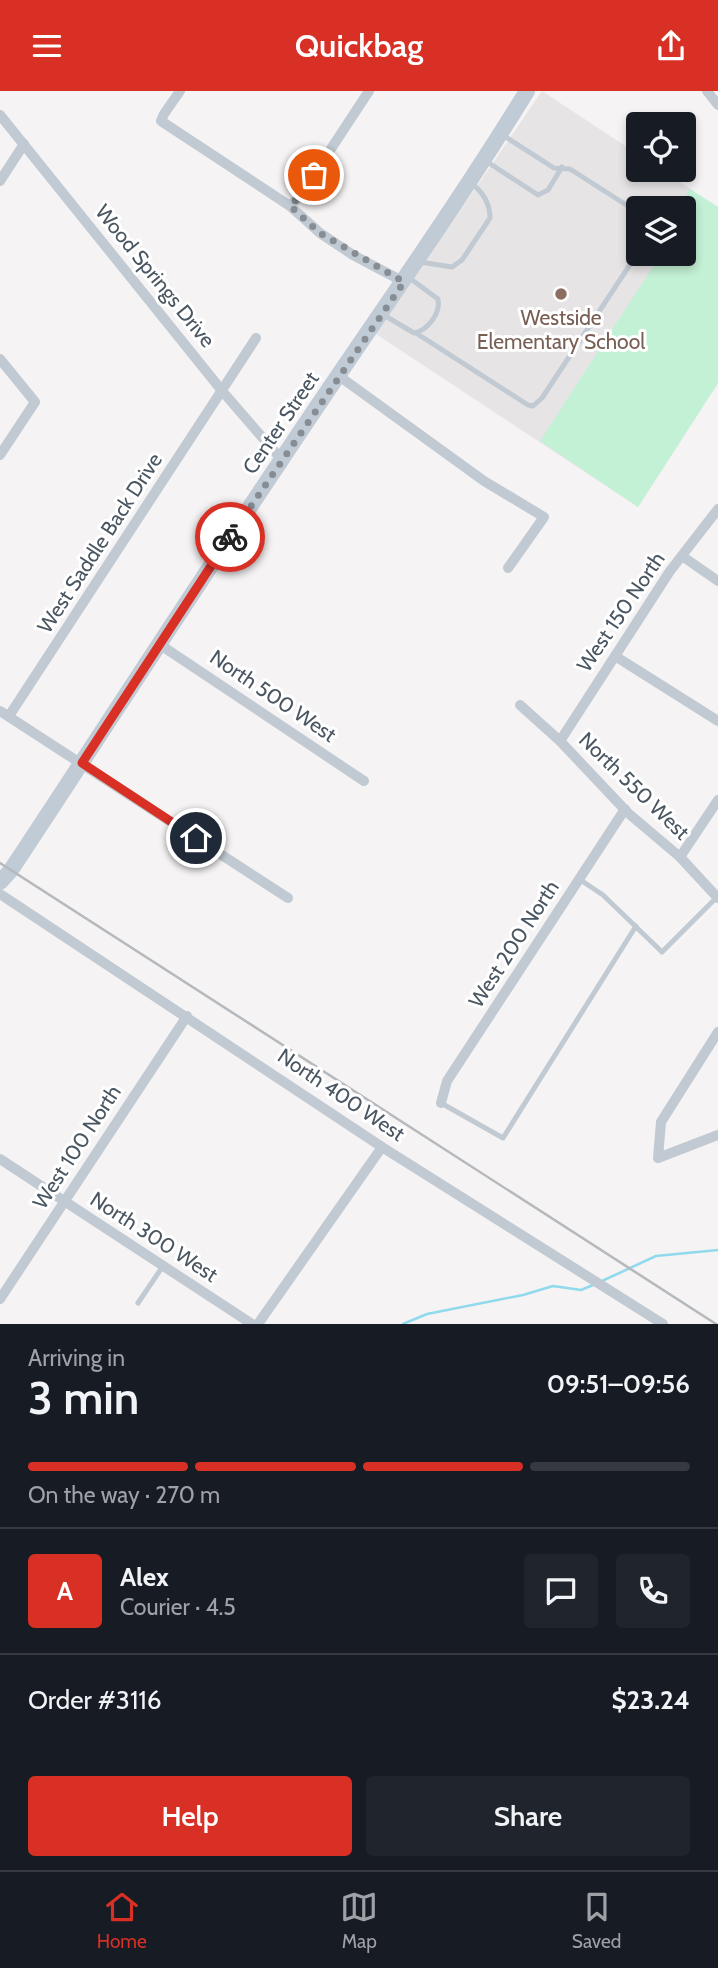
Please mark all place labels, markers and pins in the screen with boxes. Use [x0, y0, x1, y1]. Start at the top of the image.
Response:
pin [284, 145, 344, 205]
marker: Westside Elementary School [553, 286, 569, 302]
place label: Westside Elementary School [477, 305, 645, 354]
pin [166, 808, 226, 868]

